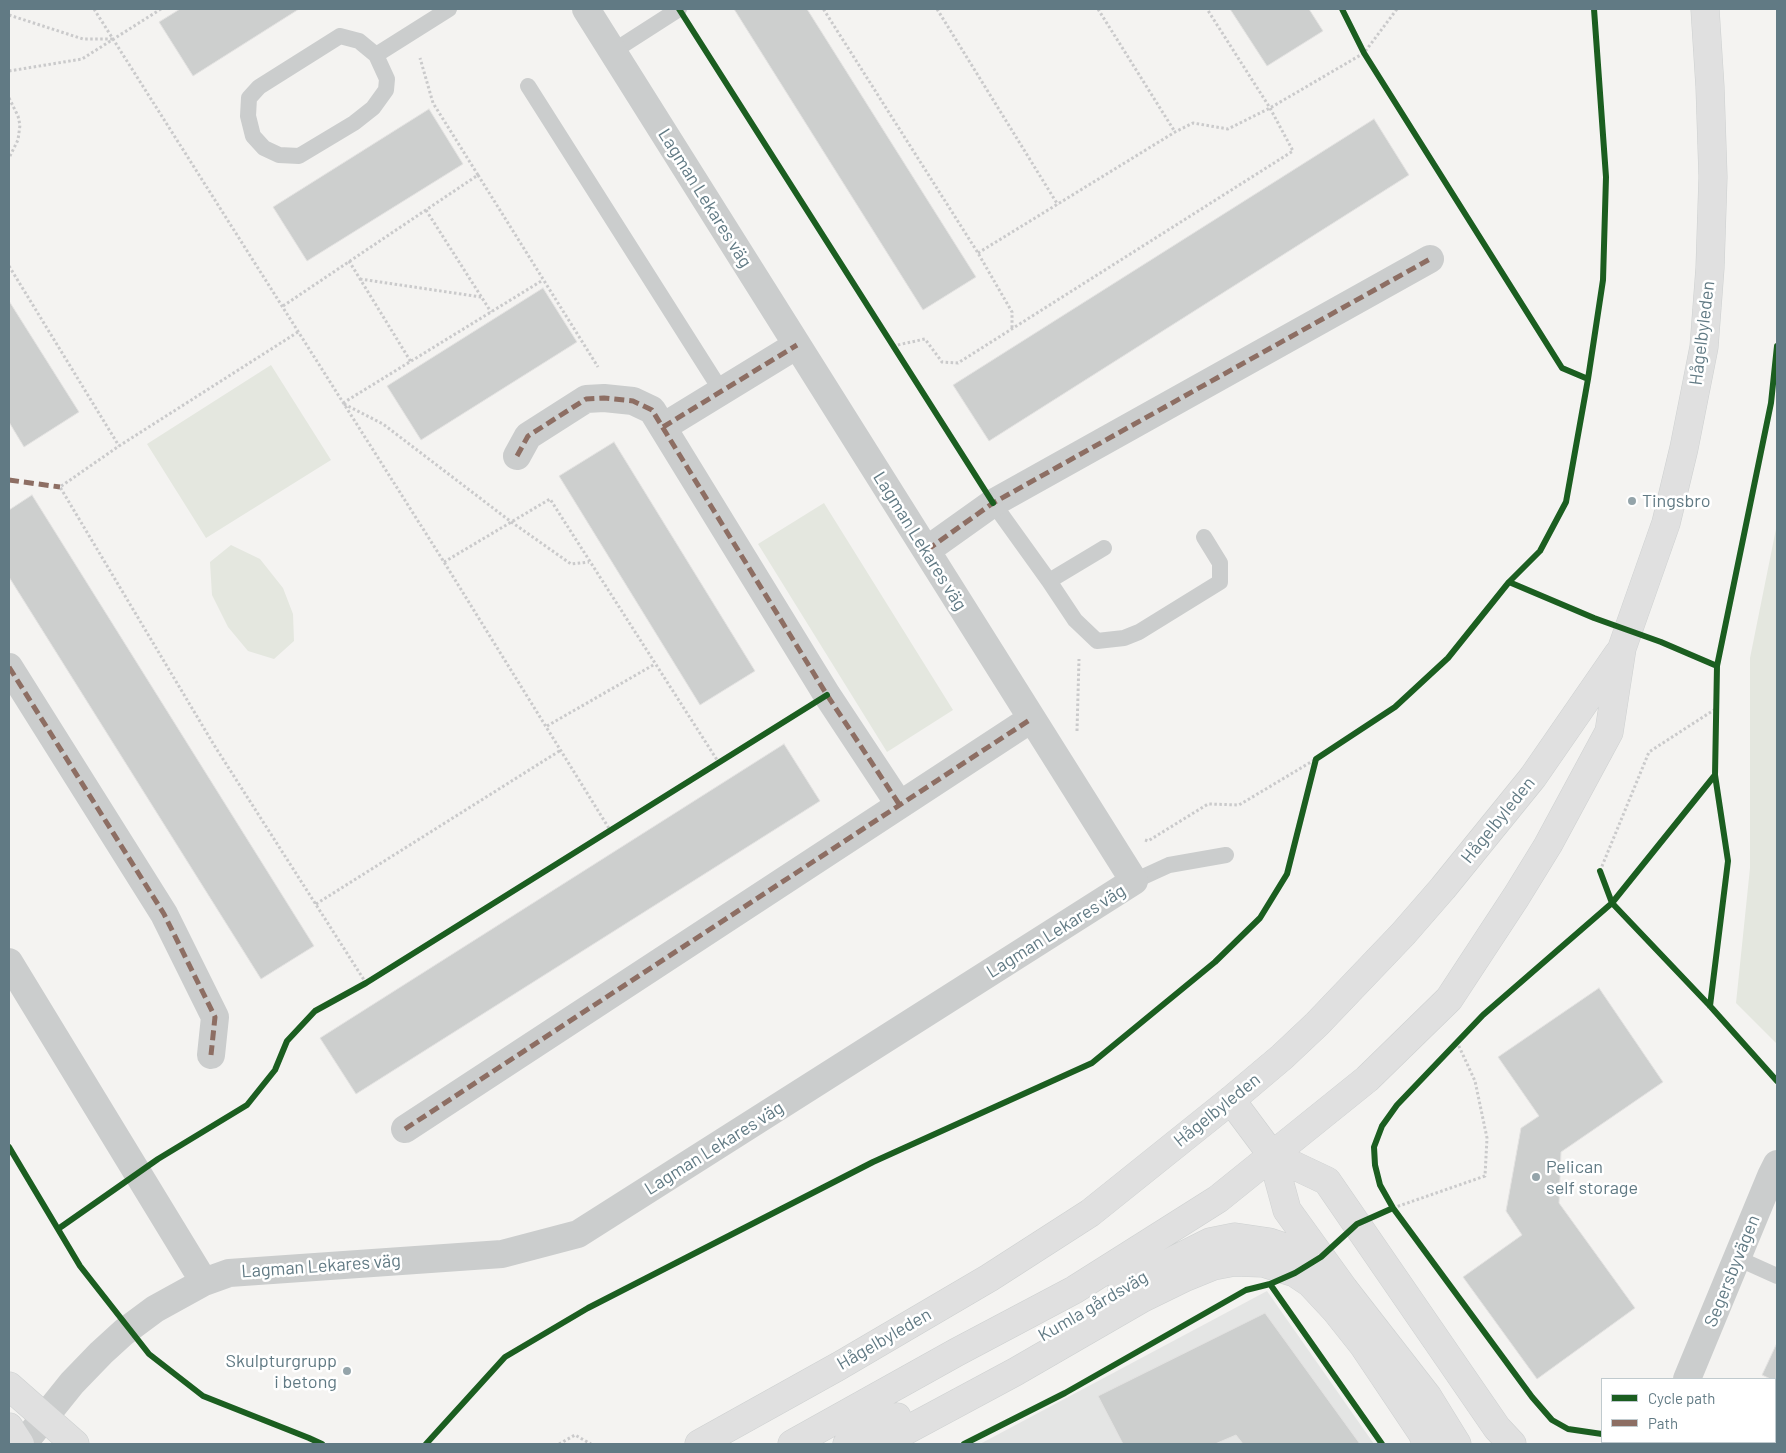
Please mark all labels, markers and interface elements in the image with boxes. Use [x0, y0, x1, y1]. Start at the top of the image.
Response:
street label: Lagman Lekares väg [654, 125, 756, 271]
street label: Hågelbyleden [1685, 279, 1719, 387]
street label: Lagman Lekares väg [869, 468, 971, 614]
place label: Tingsbro [1642, 490, 1711, 512]
marker: Tingsbro [1626, 495, 1638, 507]
street label: Hågelbyleden [1457, 772, 1539, 868]
street label: Lagman Lekares väg [983, 880, 1129, 982]
street label: Hågelbyleden [1169, 1069, 1265, 1151]
street label: Lagman Lekares väg [641, 1097, 787, 1199]
place label: Pelican self storage [1546, 1156, 1638, 1198]
marker: Pelican self storage [1530, 1171, 1542, 1183]
street label: Segersbyvägen [1700, 1212, 1764, 1330]
street label: Lagman Lekares väg [241, 1250, 401, 1282]
street label: Kumla gårdsväg [1034, 1266, 1152, 1346]
street label: Hågelbyleden [833, 1303, 935, 1375]
place label: Skulpturgrupp i betong [226, 1350, 337, 1392]
marker: Skulpturgrupp i betong [341, 1365, 353, 1377]
legend [1601, 1378, 1776, 1443]
text: Cycle path [1648, 1389, 1715, 1407]
text: Path [1648, 1414, 1678, 1432]

